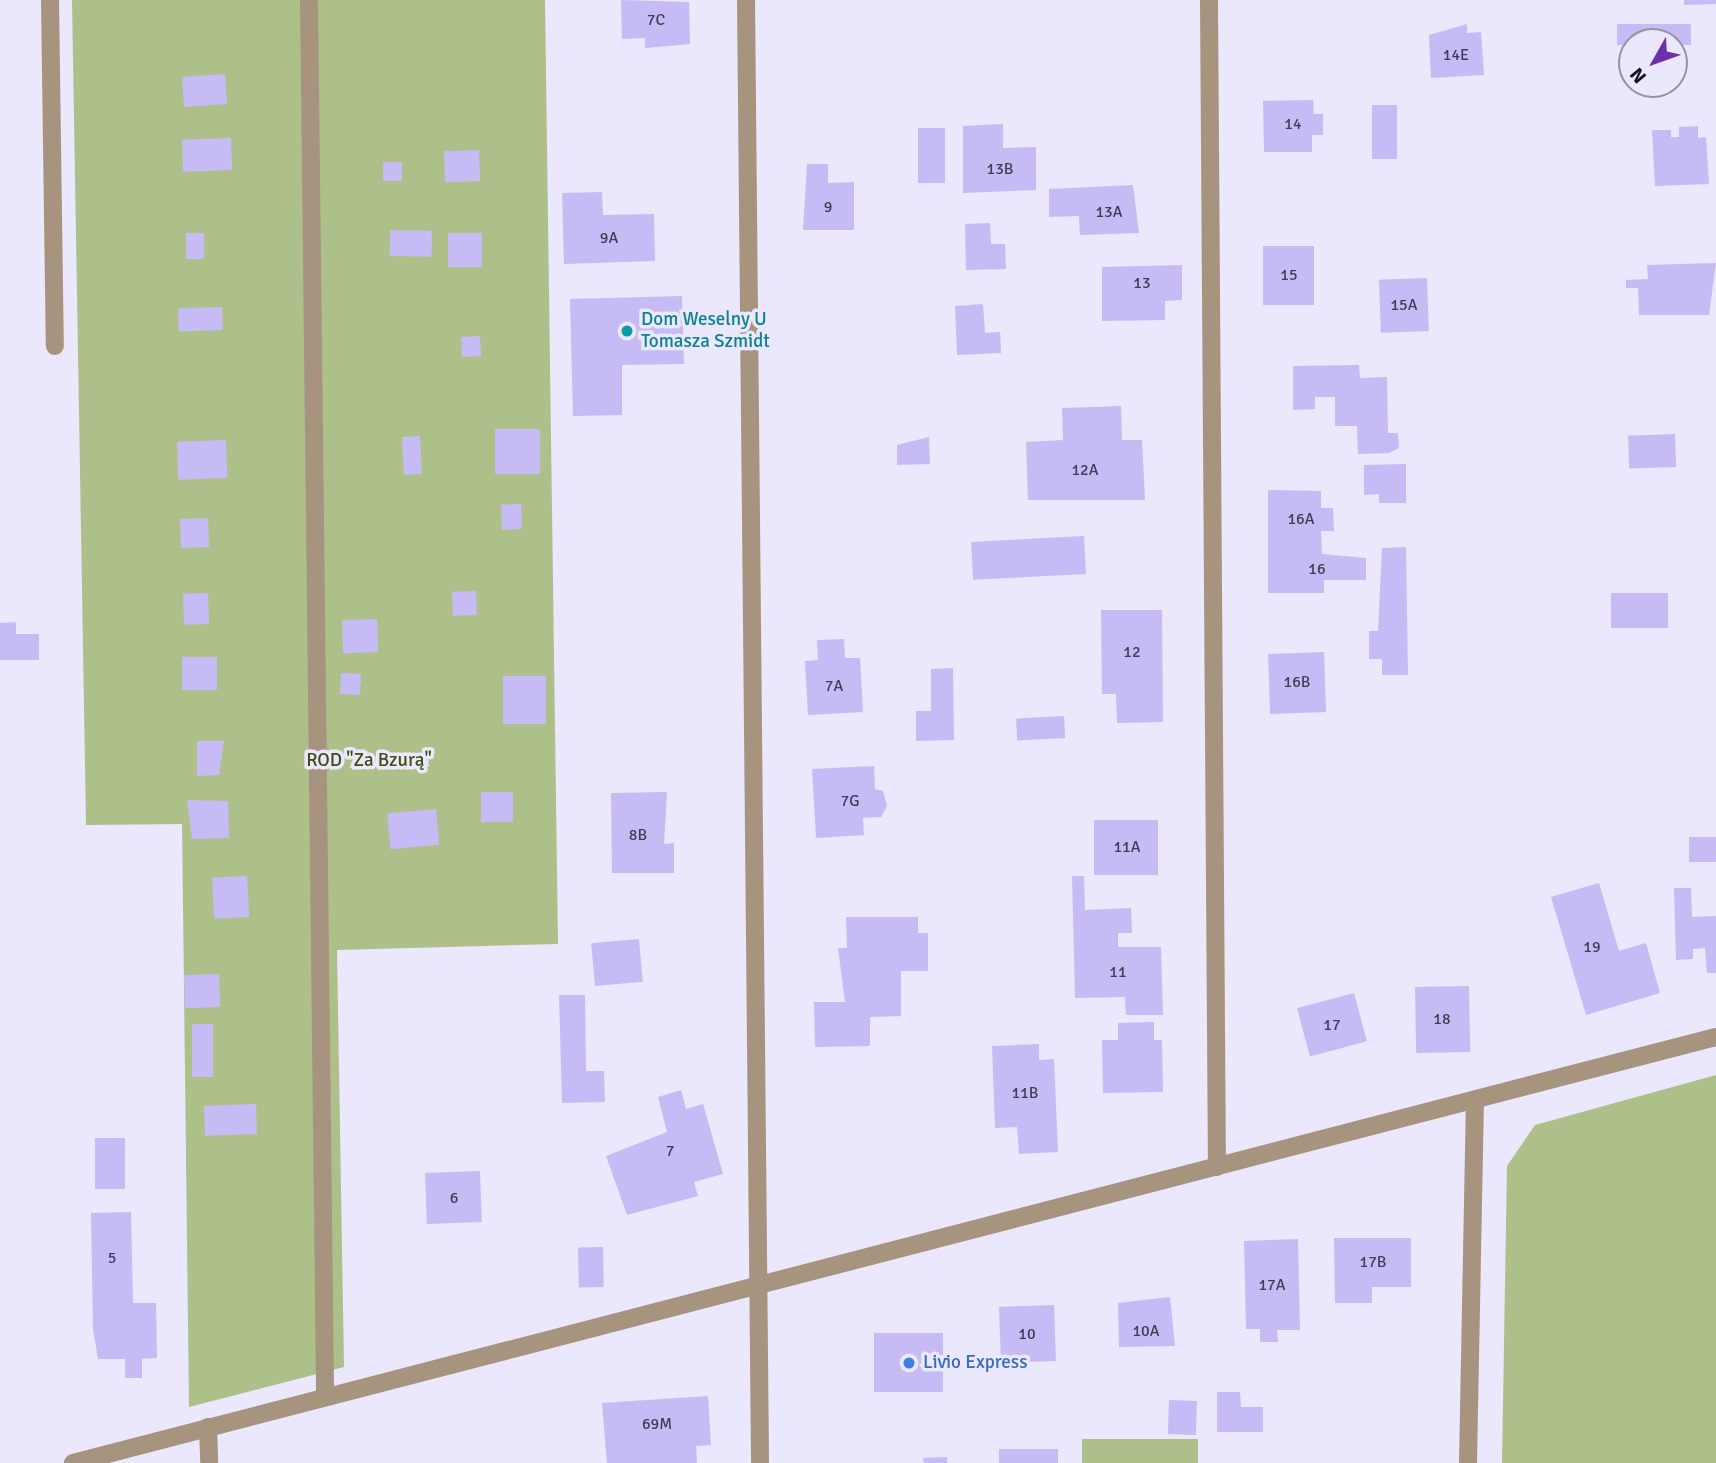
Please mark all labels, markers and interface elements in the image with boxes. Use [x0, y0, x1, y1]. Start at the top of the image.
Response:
house number: 7C [647, 10, 665, 30]
north arrow [1618, 28, 1688, 98]
house number: 14E [1443, 45, 1469, 65]
text: N [1625, 62, 1652, 88]
house number: 14 [1284, 114, 1302, 134]
house number: 13B [987, 159, 1013, 179]
house number: 9 [824, 197, 832, 217]
house number: 13A [1095, 202, 1123, 222]
house number: 9A [600, 228, 618, 248]
house number: 15 [1280, 265, 1298, 285]
house number: 13 [1133, 273, 1151, 293]
house number: 15A [1390, 295, 1418, 315]
place label: Dom Weselny U Tomasza Szmidt [641, 309, 770, 353]
marker: Dom Weselny U Tomasza Szmidt [619, 323, 635, 339]
house number: 12A [1071, 460, 1099, 480]
house number: 16A [1287, 509, 1315, 529]
house number: 16 [1308, 559, 1326, 579]
house number: 12 [1123, 642, 1141, 662]
house number: 16B [1284, 672, 1310, 692]
house number: 7A [825, 676, 843, 696]
park label: ROD "Za Bzurą" [306, 750, 432, 772]
house number: 7G [841, 791, 859, 811]
house number: 8B [629, 825, 647, 845]
house number: 11A [1113, 837, 1141, 857]
house number: 19 [1583, 937, 1601, 957]
house number: 11 [1109, 962, 1127, 982]
house number: 18 [1433, 1009, 1451, 1029]
house number: 17 [1323, 1015, 1341, 1035]
house number: 11B [1012, 1083, 1038, 1103]
house number: 7 [666, 1141, 674, 1161]
house number: 6 [450, 1188, 458, 1208]
house number: 5 [108, 1248, 116, 1268]
house number: 17B [1360, 1252, 1386, 1272]
house number: 17A [1258, 1275, 1286, 1295]
house number: 10A [1132, 1321, 1160, 1341]
house number: 10 [1018, 1324, 1036, 1344]
place label: Livio Express [923, 1352, 1027, 1374]
marker: Livio Express [901, 1355, 917, 1371]
house number: 69M [642, 1414, 672, 1434]

